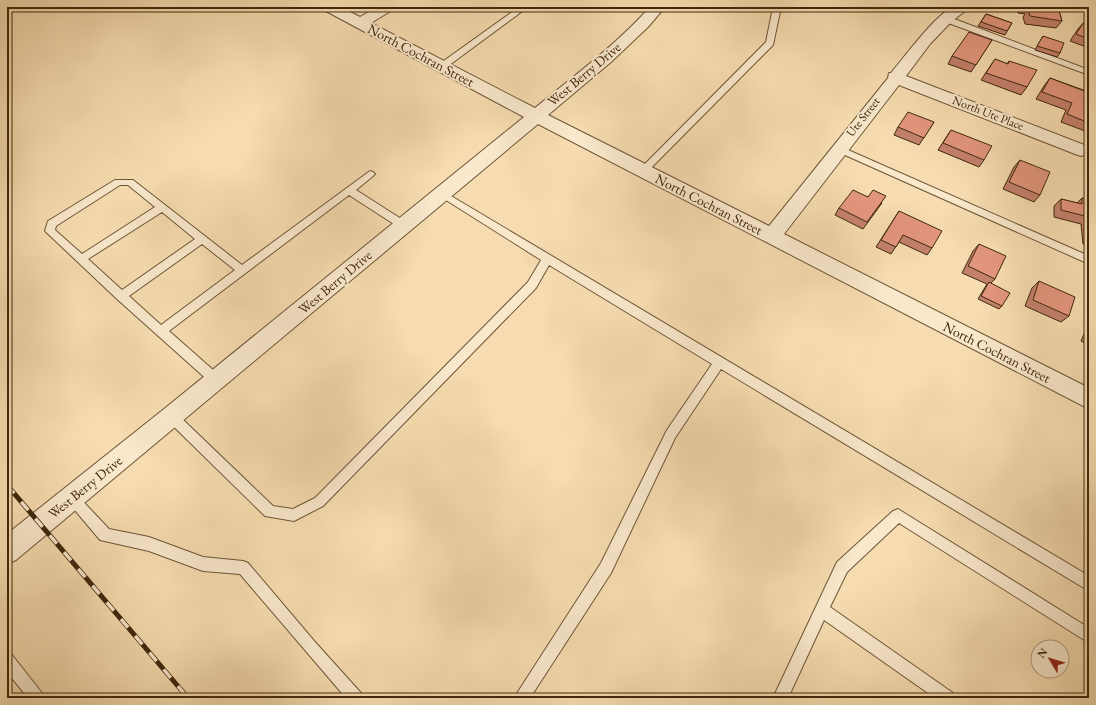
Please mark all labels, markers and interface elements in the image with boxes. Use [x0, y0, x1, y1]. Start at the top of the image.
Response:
street label: North Cochran Street [365, 19, 478, 91]
street label: West Berry Drive [544, 38, 625, 110]
street label: North Ute Place [950, 92, 1026, 134]
street label: Ute Street [843, 94, 884, 140]
street label: North Cochran Street [652, 169, 766, 239]
street label: West Berry Drive [295, 246, 376, 318]
street label: North Cochran Street [940, 317, 1054, 387]
street label: West Berry Drive [44, 451, 126, 522]
north arrow [1030, 639, 1070, 679]
text: N [1034, 645, 1050, 661]

